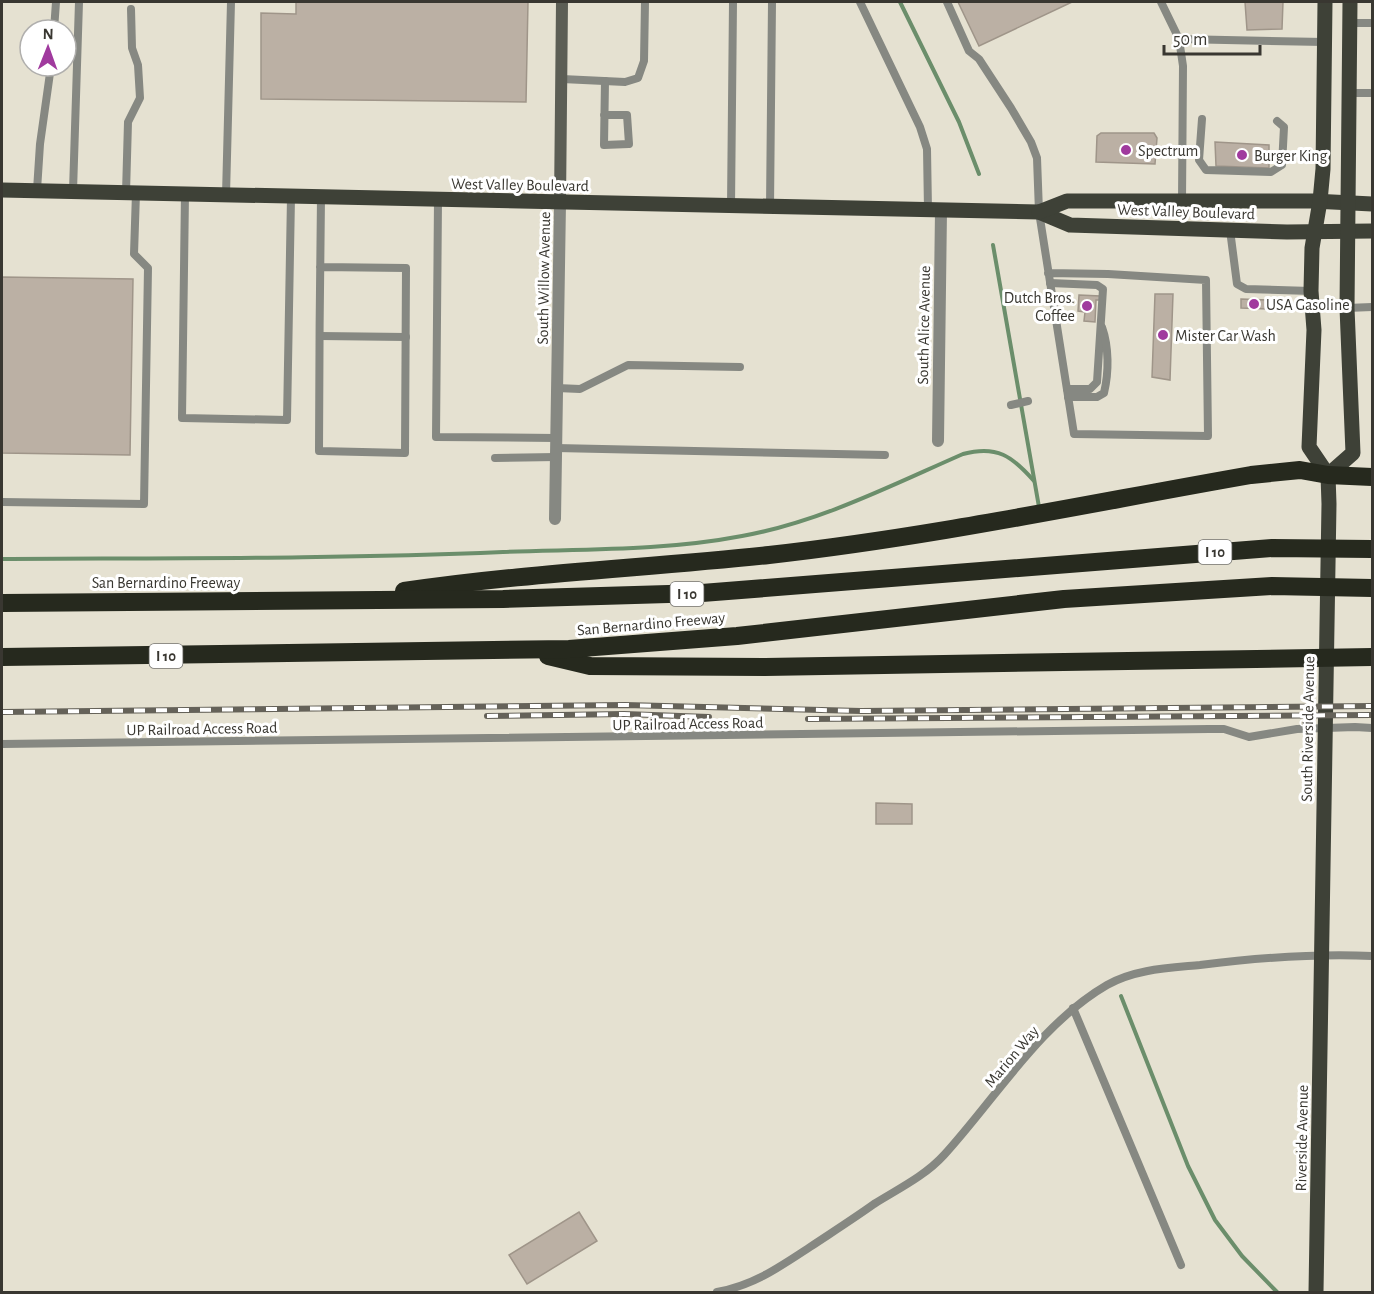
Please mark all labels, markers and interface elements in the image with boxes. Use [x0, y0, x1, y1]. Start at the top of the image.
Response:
north arrow [18, 18, 78, 78]
scale bar [1164, 18, 1260, 56]
text: N [43, 26, 54, 42]
text: 50 m [1173, 31, 1207, 49]
marker: Spectrum [1119, 143, 1133, 157]
place label: Spectrum [1138, 143, 1198, 159]
marker: Burger King [1235, 148, 1249, 162]
place label: Burger King [1254, 148, 1328, 164]
street label: West Valley Boulevard [451, 176, 589, 195]
street label: West Valley Boulevard [1117, 202, 1255, 223]
street label: South Willow Avenue [535, 211, 553, 345]
street label: South Alice Avenue [915, 265, 933, 385]
place label: Dutch Bros. Coffee [1004, 290, 1075, 324]
marker: USA Gasoline [1247, 297, 1261, 311]
place label: USA Gasoline [1266, 297, 1350, 313]
marker: Dutch Bros. Coffee [1080, 299, 1094, 313]
marker: Mister Car Wash [1156, 328, 1170, 342]
place label: Mister Car Wash [1175, 328, 1276, 344]
road number: I 10 [1198, 540, 1232, 564]
street label: San Bernardino Freeway [92, 575, 241, 592]
road number: I 10 [670, 582, 704, 606]
street label: San Bernardino Freeway [576, 610, 726, 639]
road number: I 10 [150, 644, 182, 668]
street label: South Riverside Avenue [1299, 656, 1317, 802]
street label: UP Railroad Access Road [612, 715, 764, 733]
street label: UP Railroad Access Road [126, 720, 278, 738]
street label: Marion Way [982, 1023, 1043, 1091]
street label: Riverside Avenue [1293, 1085, 1311, 1191]

